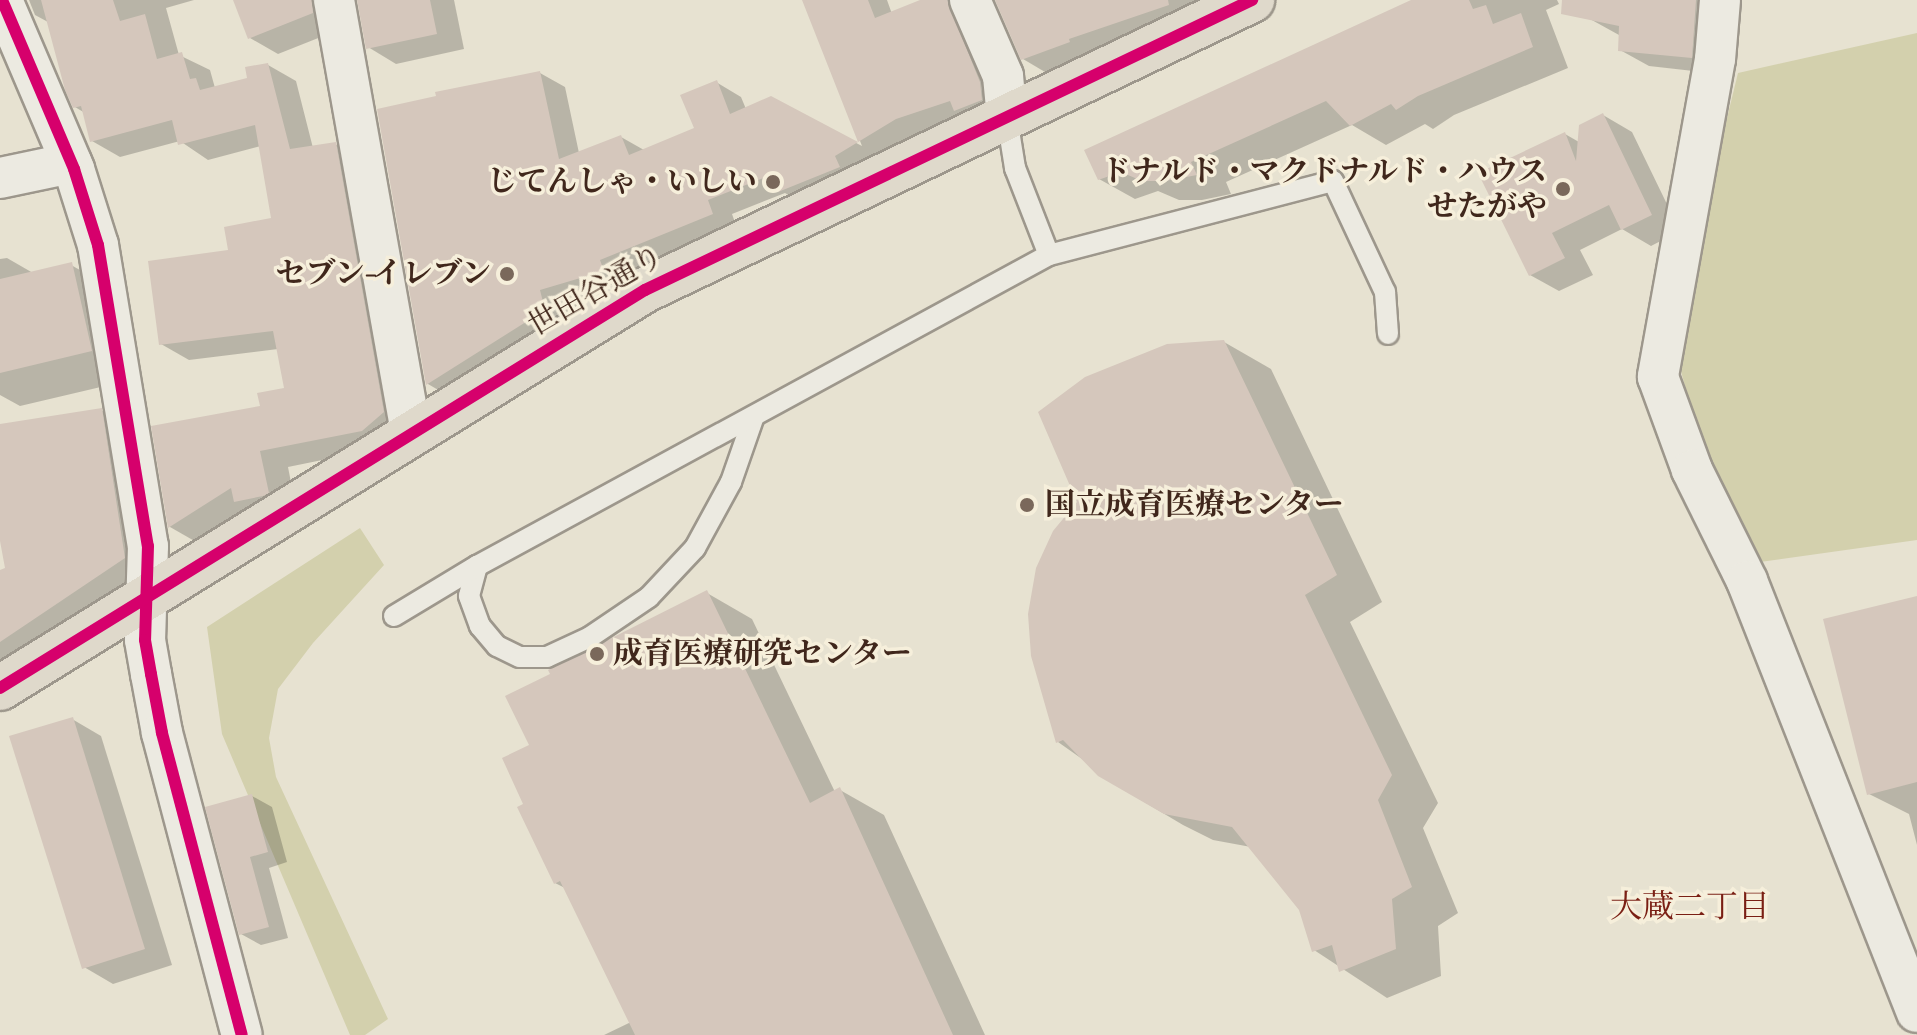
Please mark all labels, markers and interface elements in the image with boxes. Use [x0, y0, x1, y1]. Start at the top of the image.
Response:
place label: ドナルド・マクドナルド・ハウス せたがや [1097, 154, 1547, 224]
place label: じてんしゃ・いしい [487, 164, 757, 200]
marker: じてんしゃ・いしい [764, 173, 782, 191]
marker: ドナルド・マクドナルド・ハウス せたがや [1554, 180, 1572, 198]
street label: 世田谷通り [522, 238, 670, 344]
place label: セブン-イレブン [273, 256, 491, 292]
marker: セブン-イレブン [498, 265, 516, 283]
place label: 国立成育医療センター [1045, 487, 1345, 523]
marker: 国立成育医療センター [1016, 494, 1038, 516]
place label: 成育医療研究センター [613, 636, 913, 672]
marker: 成育医療研究センター [588, 645, 606, 663]
district label: 大蔵二丁目 [1610, 888, 1770, 926]

